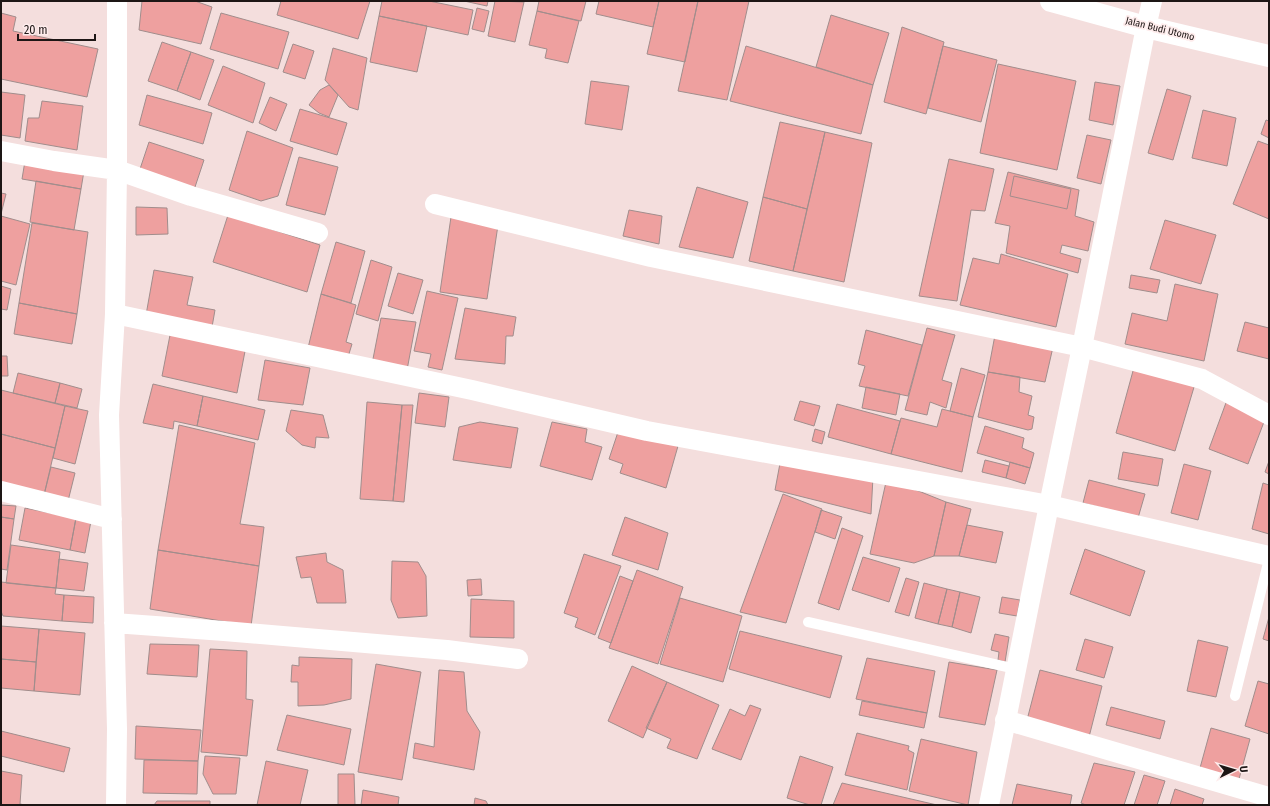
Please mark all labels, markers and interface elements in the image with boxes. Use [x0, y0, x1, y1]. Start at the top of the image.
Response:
street label: Jalan Budi Utomo [1124, 15, 1196, 43]
scale bar [18, 16, 95, 42]
text: 20 m [24, 23, 48, 37]
north arrow [1214, 750, 1254, 790]
text: U [1237, 765, 1250, 773]

